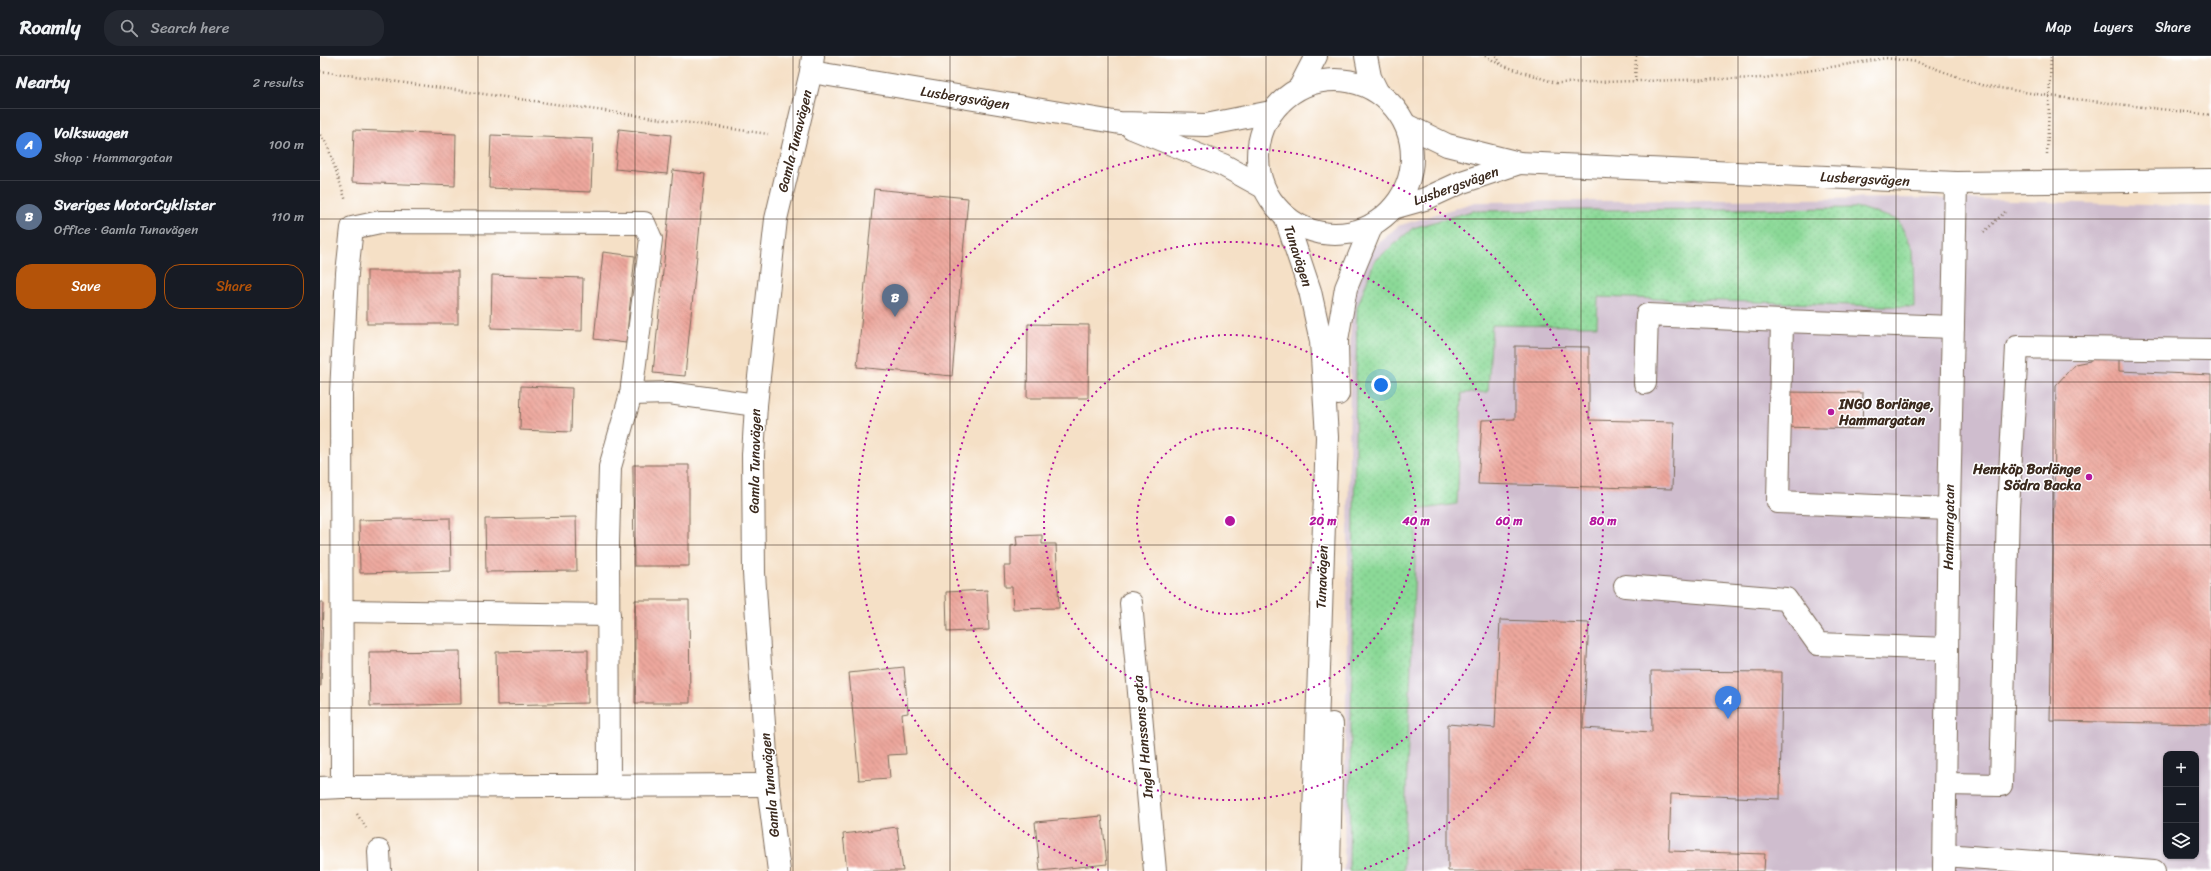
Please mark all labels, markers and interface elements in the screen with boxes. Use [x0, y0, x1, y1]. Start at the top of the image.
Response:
search box [104, 10, 384, 46]
text: Roamly [20, 11, 80, 44]
text: Search here [150, 15, 229, 41]
text: Map [2046, 15, 2071, 40]
text: Layers [2093, 15, 2133, 40]
text: Share [2155, 15, 2191, 40]
icon: search [118, 17, 140, 39]
text: Nearby [16, 67, 70, 97]
text: 2 results [253, 71, 304, 94]
street label: Lusbergsvägen [919, 79, 1012, 117]
street label: Gamla Tunavägen [770, 87, 820, 195]
text: Volkswagen [54, 120, 129, 146]
text: A [25, 133, 33, 156]
text: 100 m [269, 133, 304, 156]
text: Shop · Hammargatan [54, 146, 173, 169]
street label: Lusbergsvägen [1410, 159, 1503, 213]
street label: Lusbergsvägen [1820, 164, 1911, 194]
text: Sveriges MotorCyklister [54, 192, 215, 218]
text: B [25, 205, 33, 228]
text: 110 m [271, 205, 304, 228]
text: Office · Gamla Tunavägen [54, 218, 198, 241]
street label: Tunavägen [1276, 222, 1320, 290]
button: Save [16, 264, 156, 309]
button: Share [164, 264, 304, 309]
pin: B [882, 284, 908, 317]
your location [1371, 375, 1391, 395]
place label: INGO Borlänge, Hammargatan [1838, 392, 1934, 433]
marker: INGO Borlänge, Hammargatan [1826, 407, 1836, 417]
street label: Gamla Tunavägen [742, 408, 768, 514]
place label: Hemköp Borlänge Södra Backa [1972, 457, 2082, 498]
marker: Hemköp Borlänge Södra Backa [2084, 472, 2094, 482]
street label: Hammargatan [1936, 483, 1962, 570]
text: 20 m [1309, 510, 1337, 532]
text: 40 m [1401, 510, 1430, 532]
text: 60 m [1495, 510, 1523, 532]
text: 80 m [1588, 510, 1617, 532]
centre of rings [1223, 514, 1237, 528]
street label: Tunavägen [1308, 544, 1336, 609]
street label: Ingel Hanssons gata [1125, 673, 1161, 801]
pin: A [1715, 686, 1741, 719]
street label: Gamla Tunavägen [753, 731, 787, 838]
map controls [2163, 751, 2199, 859]
button: + [2163, 751, 2199, 787]
button: − [2163, 787, 2199, 823]
button: layers [2163, 823, 2199, 859]

